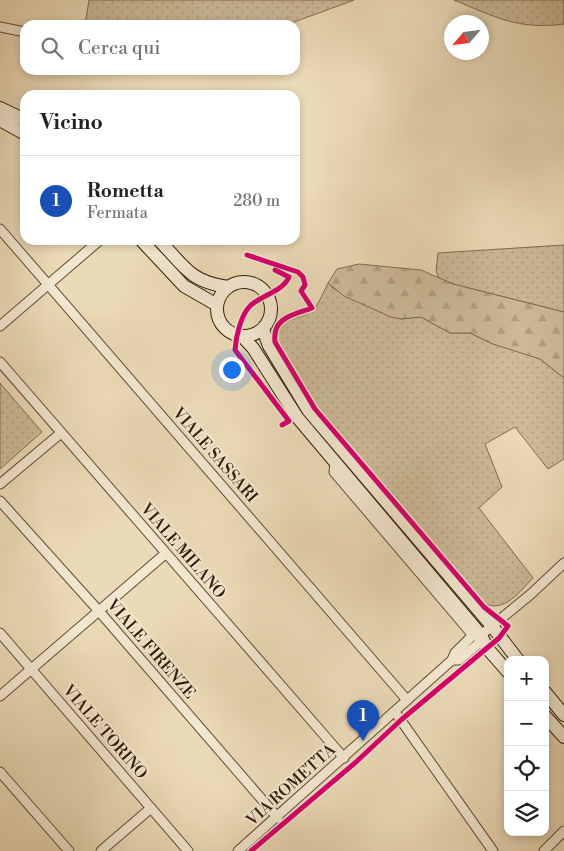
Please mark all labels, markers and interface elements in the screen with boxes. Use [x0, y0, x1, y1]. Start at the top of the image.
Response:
north arrow [444, 15, 489, 60]
search box [20, 20, 300, 75]
icon: search [38, 34, 66, 62]
text: Cerca qui [78, 36, 161, 60]
text: Vicino [40, 110, 103, 136]
text: Rometta [87, 179, 164, 203]
text: 1 [52, 191, 60, 211]
text: 280 m [233, 191, 280, 211]
text: Fermata [87, 203, 148, 223]
your location [219, 357, 245, 383]
street label: VIALE SASSARI [168, 403, 262, 507]
street label: VIALE MILANO [135, 498, 230, 603]
street label: VIALE FIRENZE [102, 594, 200, 703]
map controls [504, 656, 549, 836]
button: + [504, 656, 549, 701]
street label: VIALE TORINO [58, 680, 151, 783]
pin: 1 [347, 700, 379, 741]
button: − [504, 701, 549, 746]
street label: VIA ROMETTA [241, 739, 341, 831]
button: locate [504, 746, 549, 791]
button: layers [504, 791, 549, 836]

